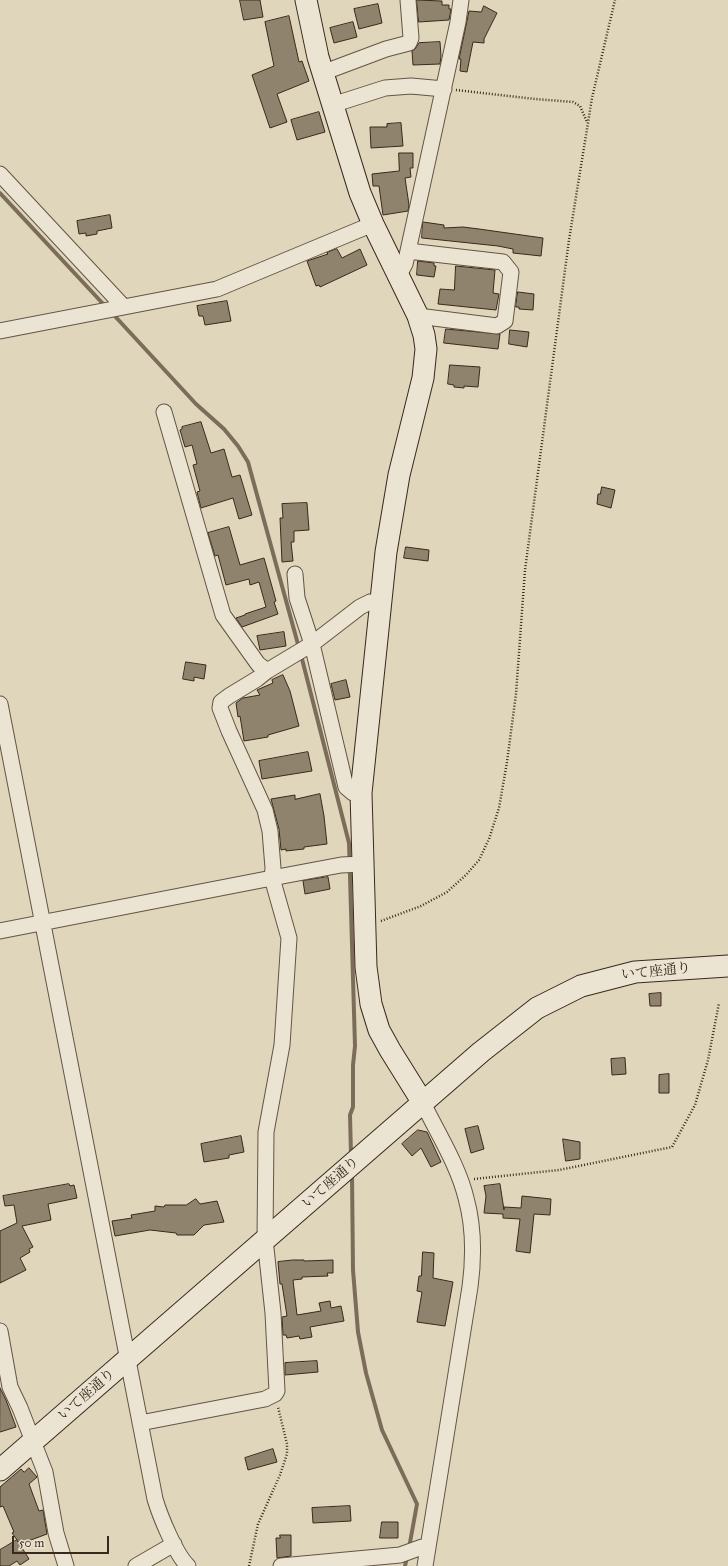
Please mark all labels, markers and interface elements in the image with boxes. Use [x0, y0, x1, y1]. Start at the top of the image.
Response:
street label: いて座通り [620, 960, 692, 984]
street label: いて座通り [299, 1154, 363, 1212]
street label: いて座通り [55, 1366, 119, 1424]
scale bar [14, 1528, 111, 1554]
text: 50 m [19, 1536, 44, 1550]

